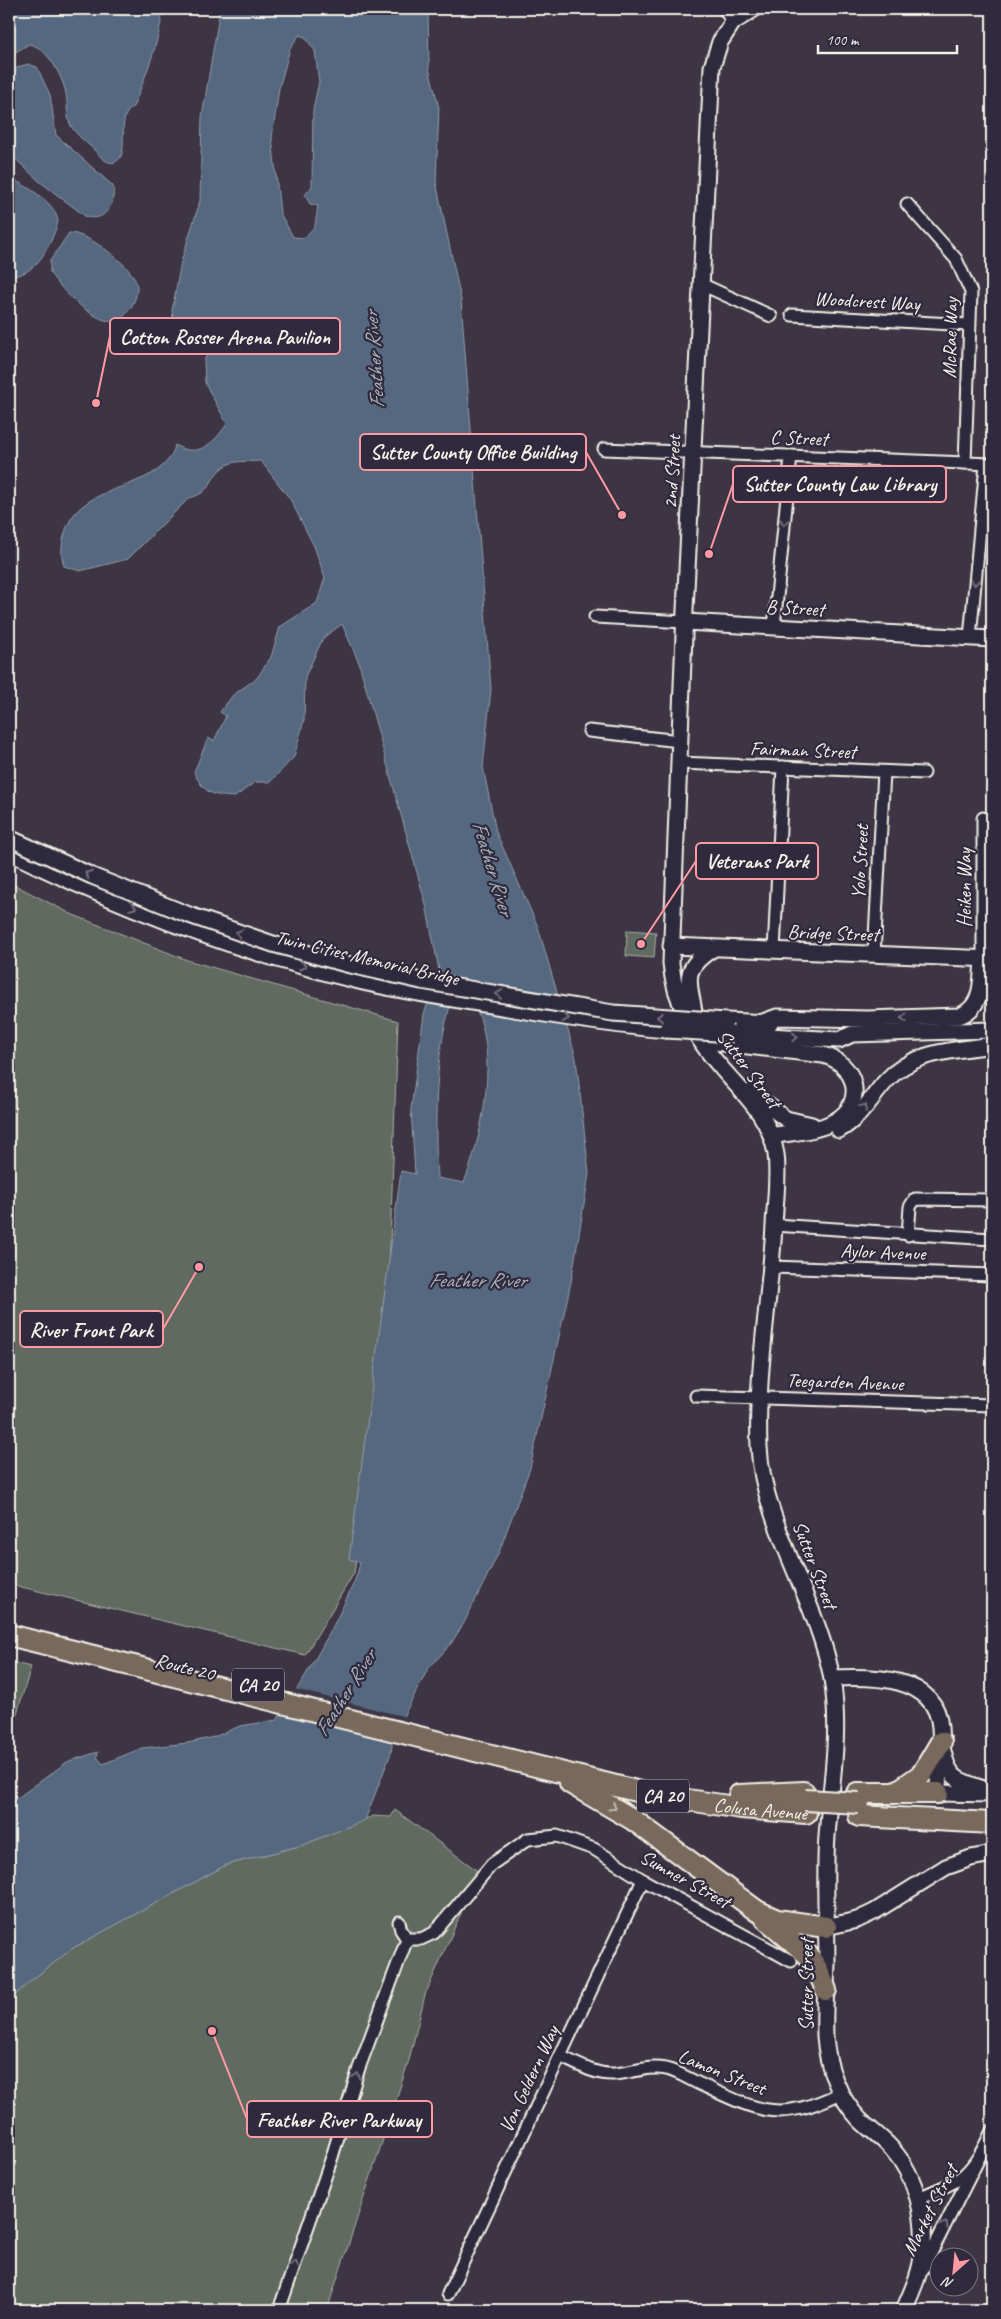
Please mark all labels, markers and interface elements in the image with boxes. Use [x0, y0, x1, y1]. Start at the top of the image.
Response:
scale bar [818, 22, 957, 54]
text: 100 m [826, 31, 860, 50]
street label: Woodcrest Way [814, 286, 922, 316]
street label: McRae Way [937, 295, 963, 379]
water label: Feather River [357, 307, 390, 409]
callout: Cotton Rosser Arena Pavilion [110, 318, 340, 354]
text: Cotton Rosser Arena Pavilion [120, 324, 330, 350]
street label: C Street [770, 425, 832, 452]
street label: 2nd Street [658, 432, 687, 510]
callout: Sutter County Office Building [360, 434, 586, 470]
text: Sutter County Office Building [370, 439, 578, 465]
callout: Sutter County Law Library [733, 466, 946, 502]
text: Sutter County Law Library [743, 471, 938, 498]
one-way arrow [779, 519, 790, 527]
one-way arrow [970, 579, 981, 587]
street label: B Street [765, 594, 828, 622]
street label: Fairman Street [750, 736, 860, 764]
water label: Feather River [466, 818, 521, 922]
street label: Yolo Street [846, 822, 875, 900]
callout: Veterans Park [696, 843, 818, 879]
street label: Heiken Way [952, 846, 977, 928]
text: Veterans Park [706, 848, 811, 874]
one-way arrow [84, 870, 93, 881]
one-way arrow [128, 901, 137, 912]
street label: Bridge Street [787, 919, 882, 947]
street label: Twin Cities Memorial Bridge [273, 925, 463, 992]
one-way arrow [236, 928, 244, 938]
one-way arrow [299, 961, 307, 971]
one-way arrow [495, 989, 504, 999]
one-way arrow [561, 1012, 570, 1022]
one-way arrow [656, 1012, 664, 1023]
one-way arrow [899, 1013, 907, 1023]
street label: Sutter Street [711, 1025, 789, 1116]
one-way arrow [791, 1032, 799, 1043]
one-way arrow [858, 1104, 867, 1113]
street label: Aylor Avenue [840, 1238, 928, 1266]
water label: Feather River [428, 1267, 529, 1293]
callout: River Front Park [20, 1311, 163, 1347]
text: River Front Park [29, 1317, 155, 1343]
street label: Teegarden Avenue [786, 1367, 905, 1397]
street label: Sutter Street [787, 1518, 844, 1616]
water label: Feather River [308, 1642, 384, 1741]
street label: Route 20 [152, 1647, 220, 1687]
road number: CA 20 [232, 1668, 284, 1702]
road number: CA 20 [637, 1780, 689, 1812]
street label: Colusa Avenue [712, 1792, 809, 1826]
one-way arrow [608, 1801, 617, 1811]
street label: Sumner Street [636, 1844, 737, 1916]
street label: Sutter Street [794, 1936, 819, 2031]
street label: Von Geldern Way [493, 2019, 566, 2137]
street label: Lamon Street [674, 2043, 772, 2102]
one-way arrow [351, 2073, 361, 2081]
callout: Feather River Parkway [247, 2101, 432, 2137]
text: Feather River Parkway [257, 2107, 424, 2133]
street label: Market Street [896, 2157, 965, 2260]
one-way arrow [939, 2221, 949, 2230]
north arrow [928, 2246, 978, 2296]
one-way arrow [289, 2260, 299, 2269]
text: N [939, 2273, 956, 2293]

